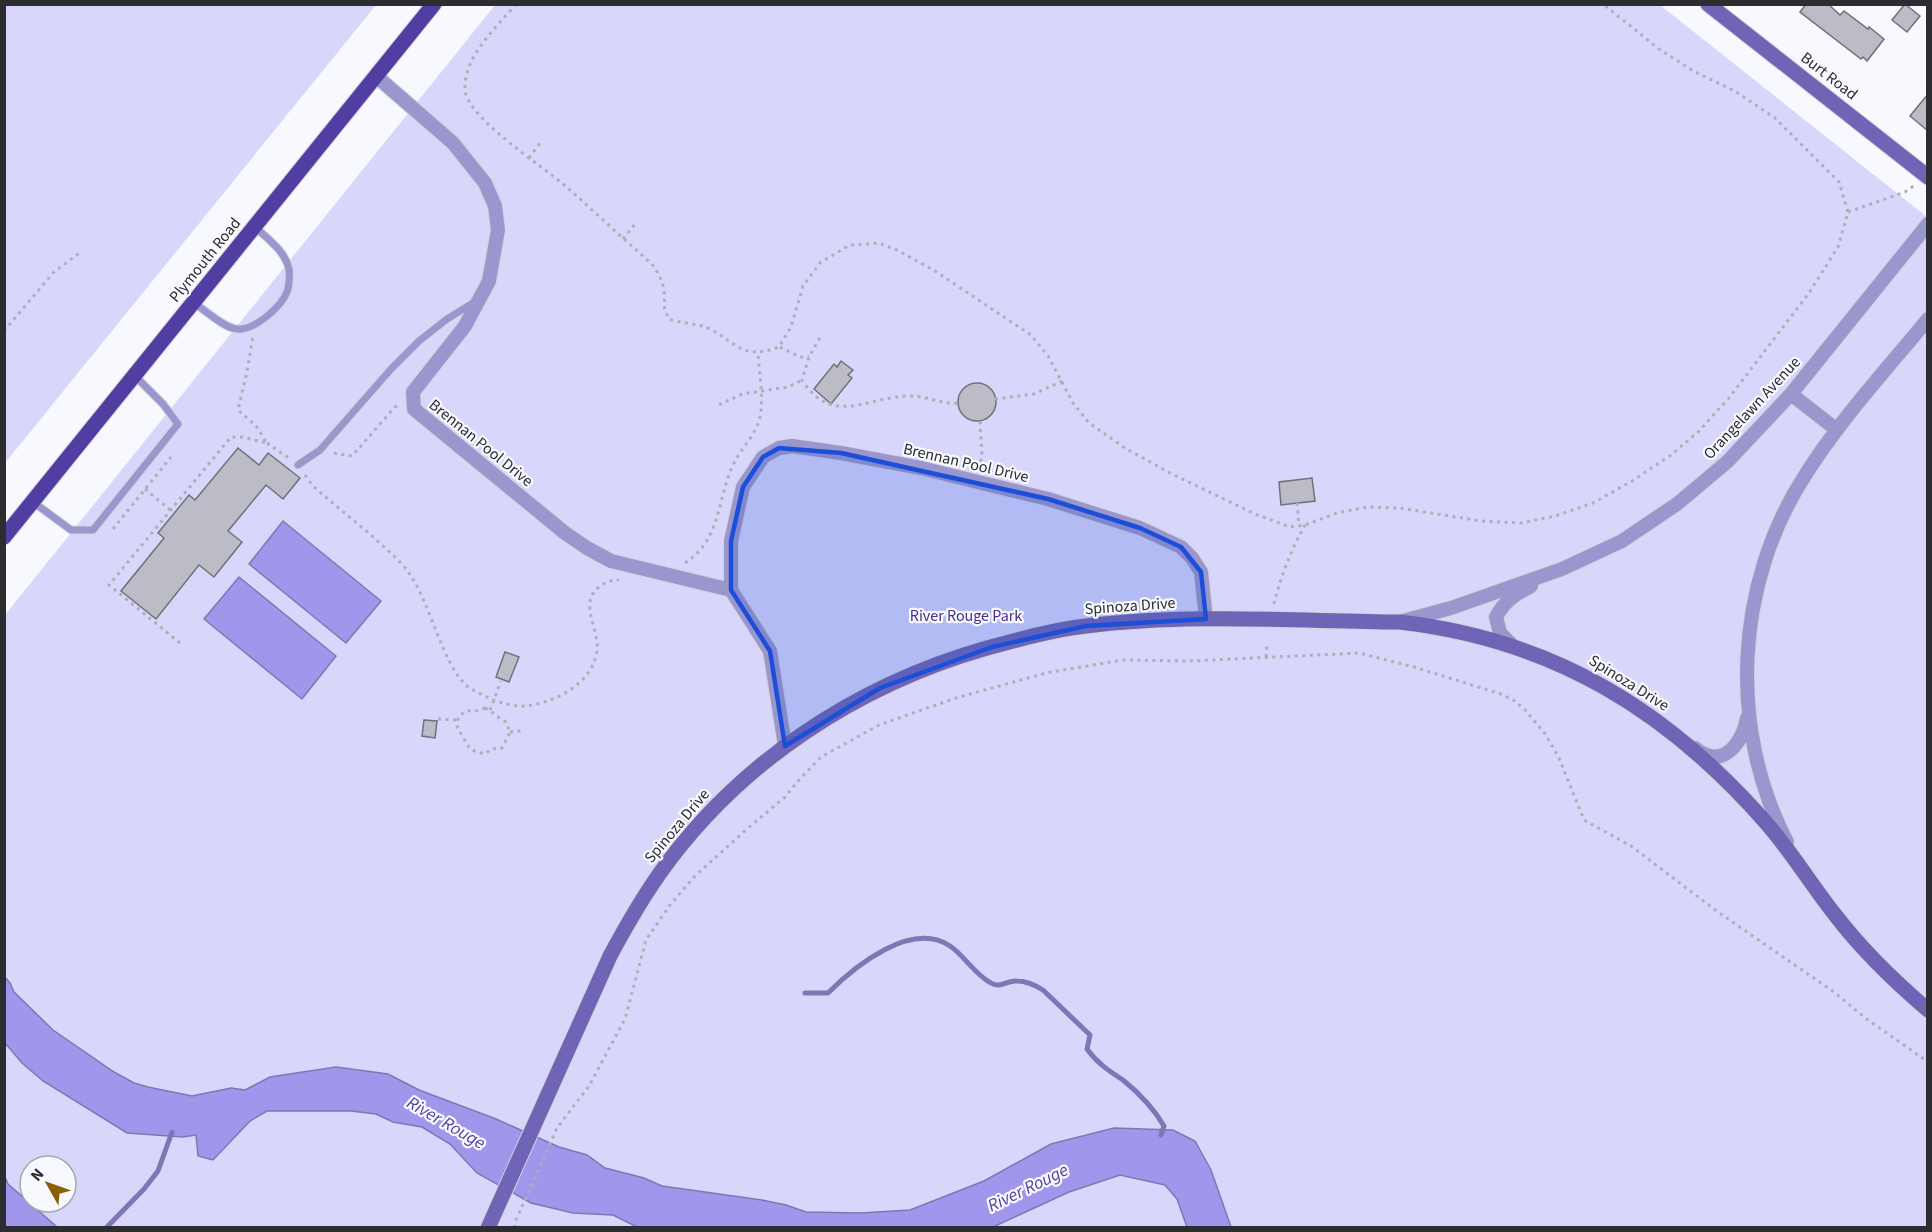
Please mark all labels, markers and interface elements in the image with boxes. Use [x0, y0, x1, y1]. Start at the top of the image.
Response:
street label: Burt Road [1796, 47, 1862, 105]
street label: Plymouth Road [164, 213, 246, 307]
street label: Orangelawn Avenue [1698, 352, 1806, 464]
street label: Brennan Pool Drive [424, 394, 538, 492]
street label: Brennan Pool Drive [901, 438, 1031, 488]
street label: Spinoza Drive [1084, 592, 1176, 620]
park label: River Rouge Park [910, 605, 1022, 627]
street label: Spinoza Drive [1585, 650, 1673, 716]
street label: Spinoza Drive [639, 784, 715, 868]
water label: River Rouge [402, 1090, 490, 1156]
north arrow [18, 1154, 78, 1214]
water label: River Rouge [983, 1157, 1073, 1218]
text: N [25, 1164, 49, 1186]

